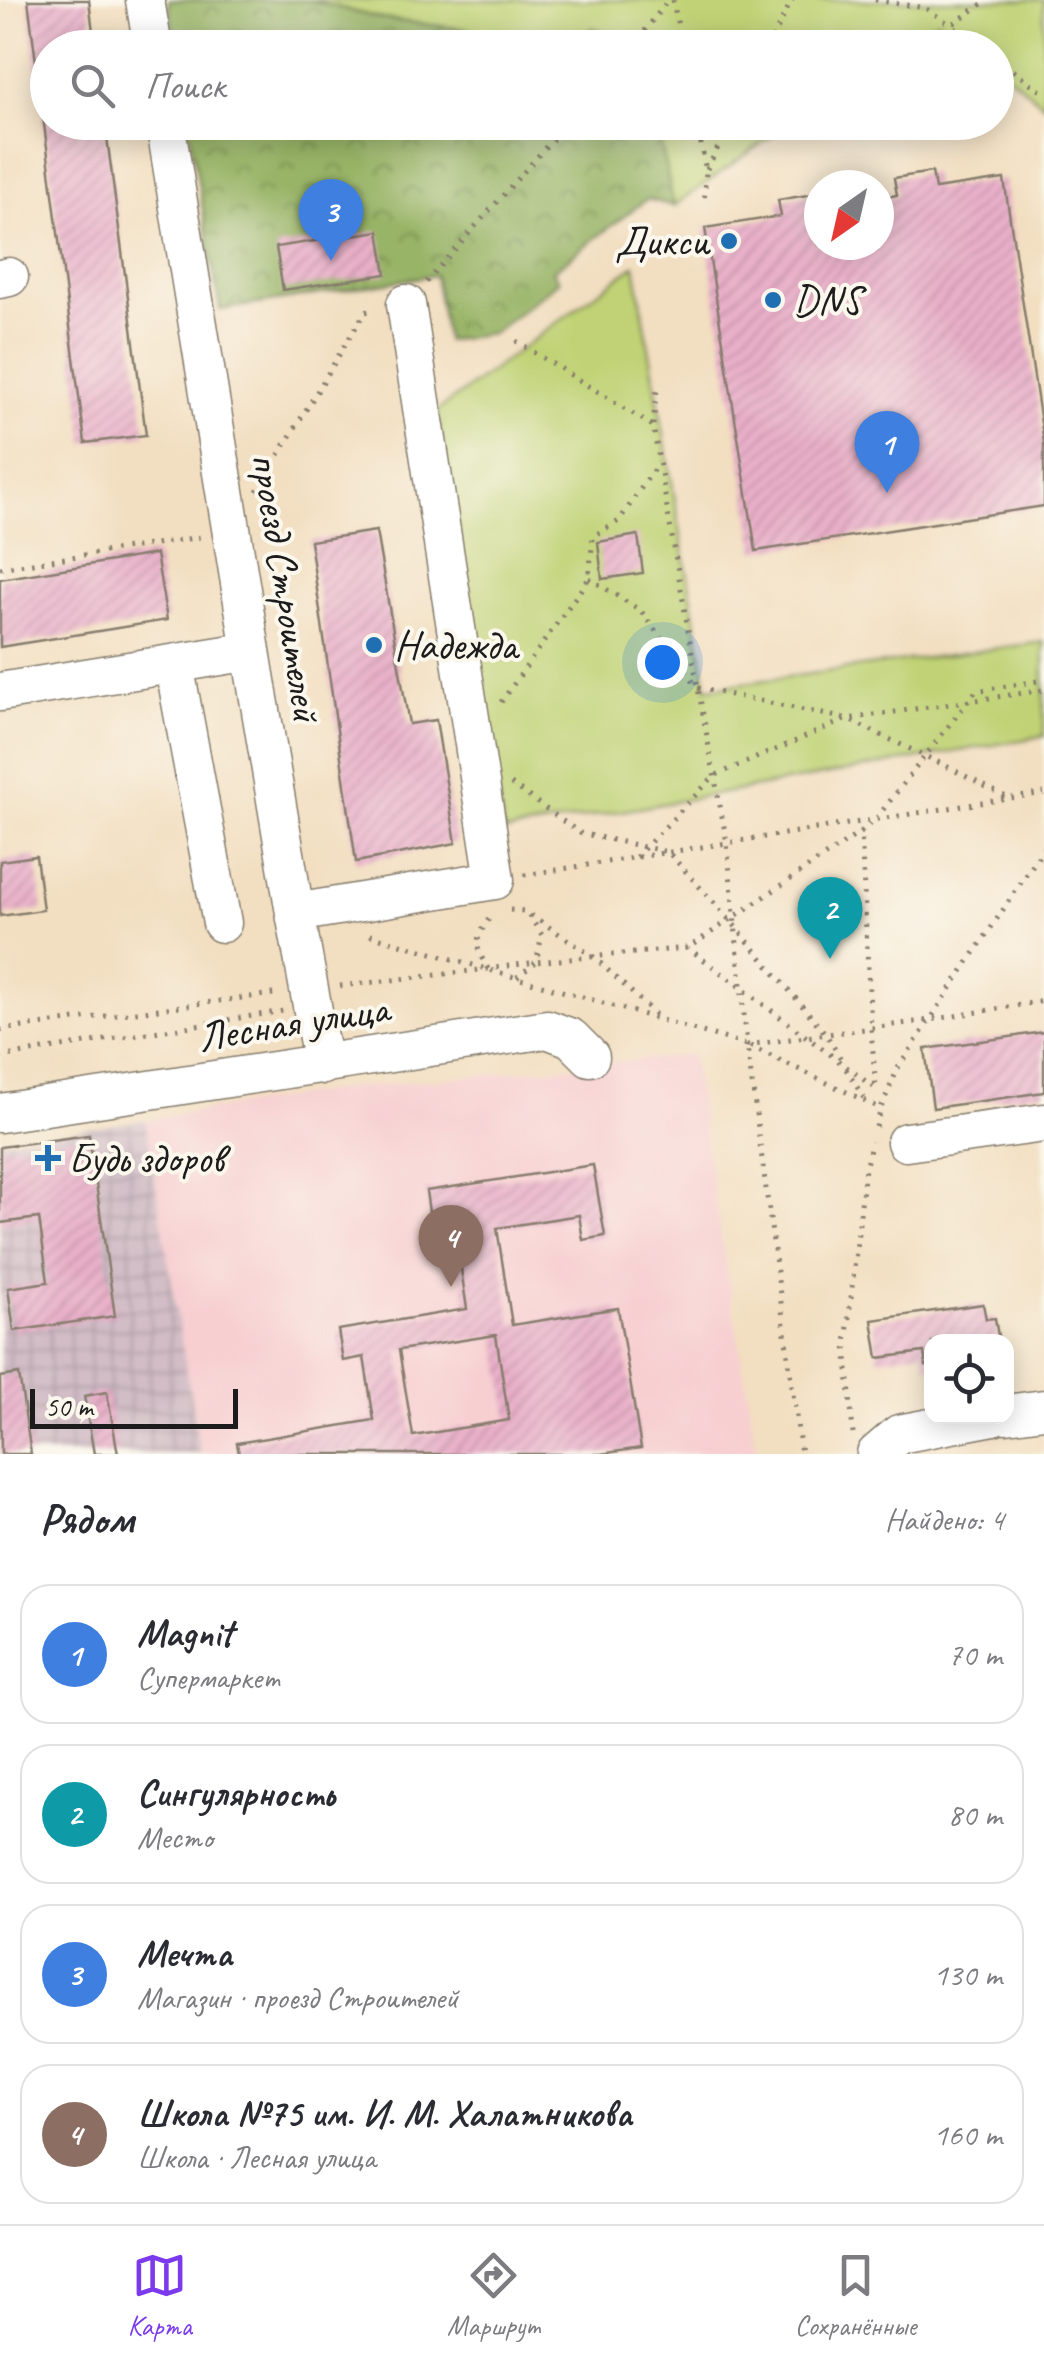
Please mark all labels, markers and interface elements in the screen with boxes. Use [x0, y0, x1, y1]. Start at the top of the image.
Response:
search box [30, 30, 1014, 140]
icon: search [65, 58, 120, 113]
text: Поиск [145, 62, 225, 109]
north arrow [804, 170, 894, 260]
pin: 3 [298, 178, 364, 261]
place label: Дикси [615, 215, 711, 268]
marker: Дикси [718, 230, 740, 252]
place label: DNS [793, 274, 867, 327]
marker: DNS [762, 289, 784, 311]
pin: 1 [854, 410, 920, 493]
street label: проезд Строителей [239, 449, 334, 727]
place label: Надежда [394, 619, 521, 672]
marker: Надежда [363, 634, 385, 656]
your location [637, 637, 688, 688]
pin: 2 [798, 876, 862, 959]
street label: Лесная улица [194, 981, 396, 1064]
place label: Будь здоров [68, 1132, 232, 1185]
marker: Будь здоров [37, 1147, 59, 1169]
pin: 4 [418, 1204, 484, 1287]
map controls [924, 1334, 1014, 1424]
button: locate [924, 1334, 1014, 1424]
scale bar [30, 1384, 238, 1428]
text: 50 m [45, 1389, 93, 1424]
text: Рядом [40, 1493, 134, 1546]
text: Найдено: 4 [885, 1499, 1004, 1540]
text: Magnit [137, 1610, 233, 1657]
text: 1 [67, 1634, 82, 1675]
text: 70 m [948, 1634, 1002, 1675]
text: Супермаркет [137, 1657, 280, 1698]
text: Сингулярность [137, 1770, 334, 1817]
text: 2 [67, 1794, 82, 1835]
text: 80 m [948, 1794, 1002, 1835]
text: Место [137, 1817, 213, 1858]
text: Мечта [137, 1930, 232, 1977]
text: 3 [67, 1954, 82, 1995]
text: 130 m [933, 1954, 1002, 1995]
text: Магазин · проезд Строителей [137, 1977, 458, 2018]
text: Школа №75 им. И. М. Халатникова [137, 2090, 632, 2137]
text: 4 [67, 2114, 82, 2155]
text: 160 m [933, 2114, 1002, 2155]
text: Школа · Лесная улица [137, 2137, 376, 2178]
tab: Карта [128, 2248, 192, 2343]
tab: Маршрут [447, 2248, 539, 2343]
tab: Сохранённые [795, 2248, 916, 2343]

